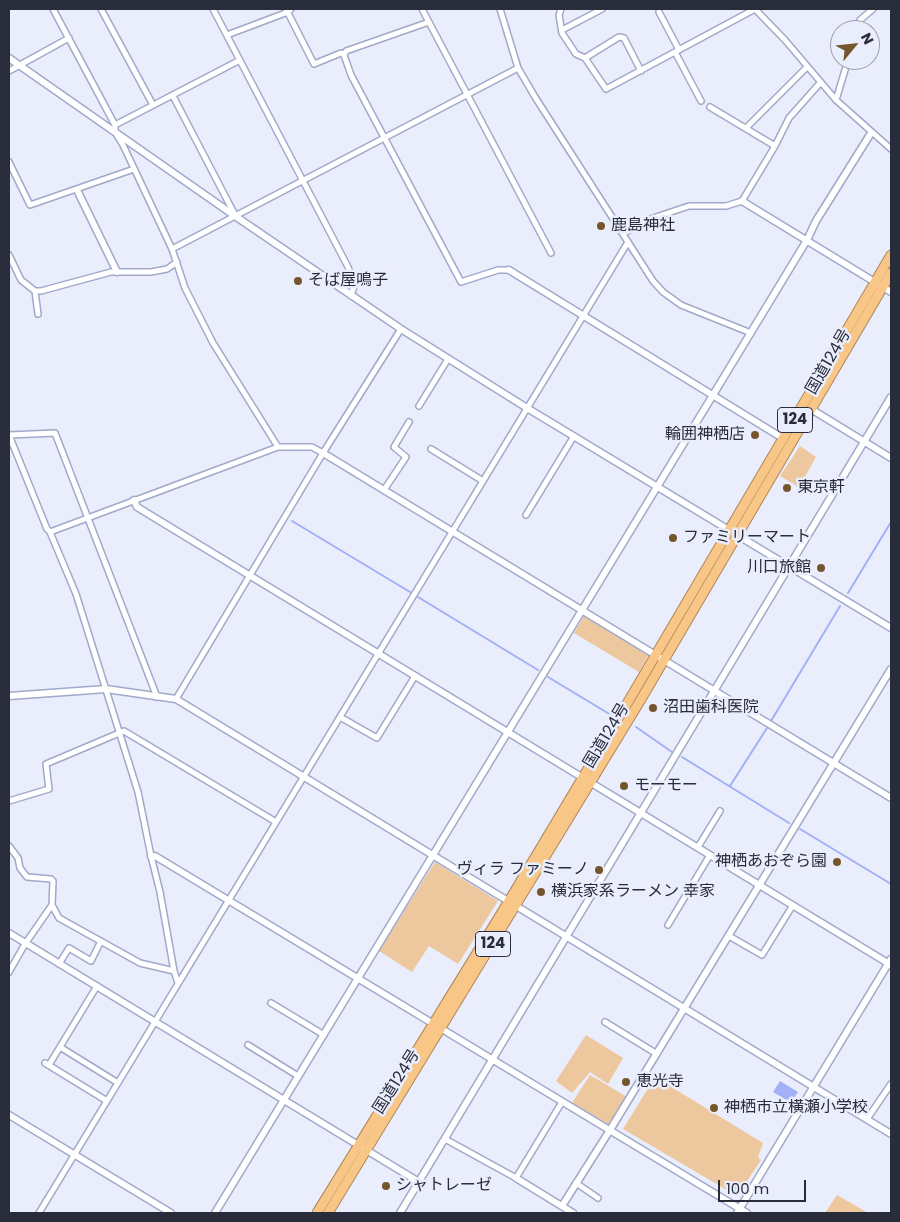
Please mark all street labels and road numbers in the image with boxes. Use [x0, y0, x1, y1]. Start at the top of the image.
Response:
street label: 国道124号 [803, 326, 855, 398]
road number: 124 [778, 408, 812, 432]
street label: 国道124号 [580, 700, 634, 772]
road number: 124 [476, 932, 510, 956]
street label: 国道124号 [370, 1046, 424, 1118]

